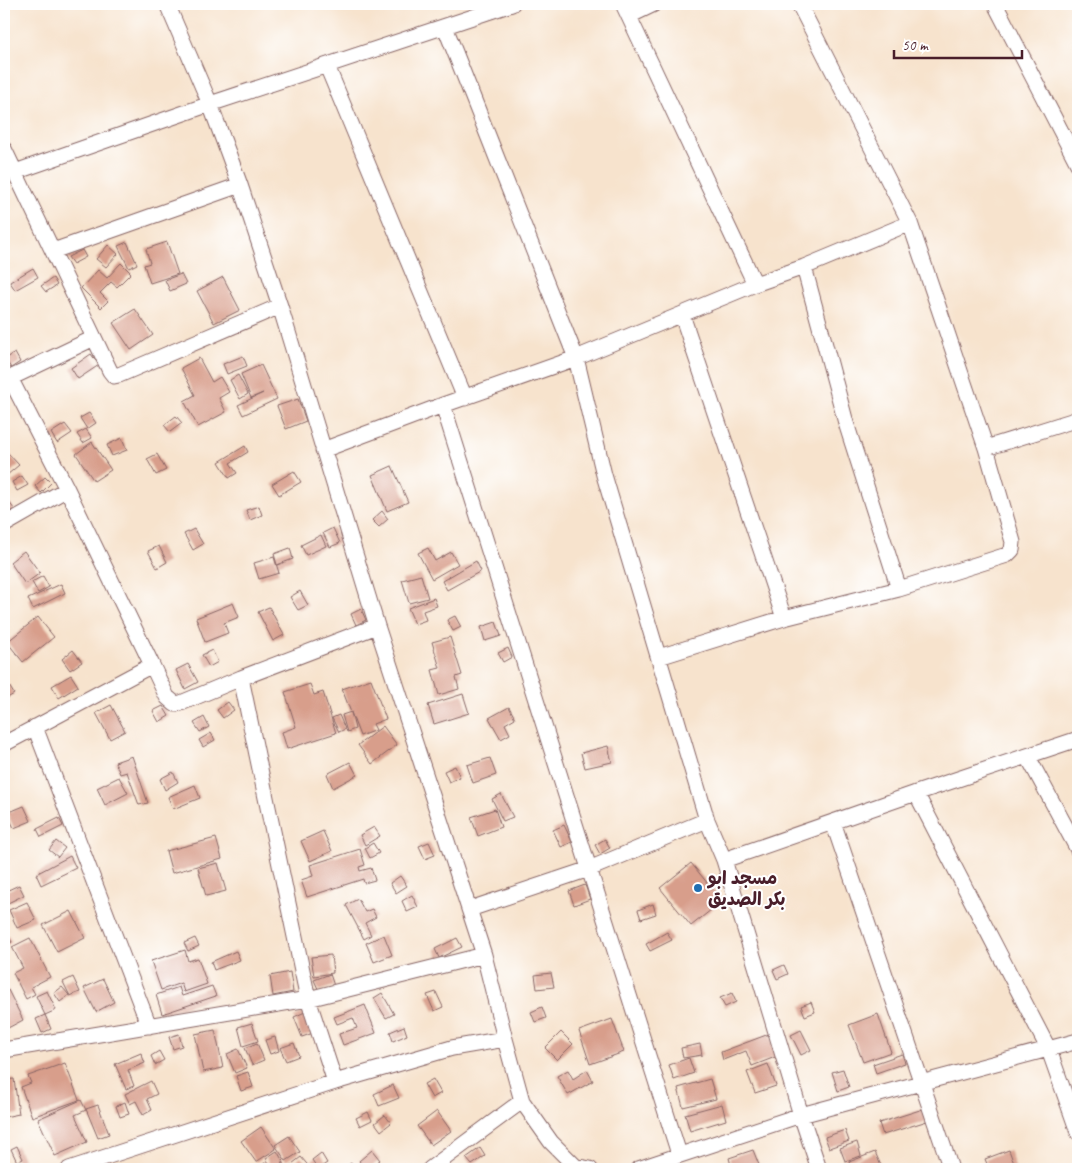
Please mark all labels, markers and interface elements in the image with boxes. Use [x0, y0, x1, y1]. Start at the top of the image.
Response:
scale bar [894, 28, 1022, 60]
text: 50 m [902, 36, 929, 55]
place label: مسجد ابو بكر الصديق [706, 867, 786, 910]
marker: مسجد ابو بكر الصديق [692, 882, 704, 894]

